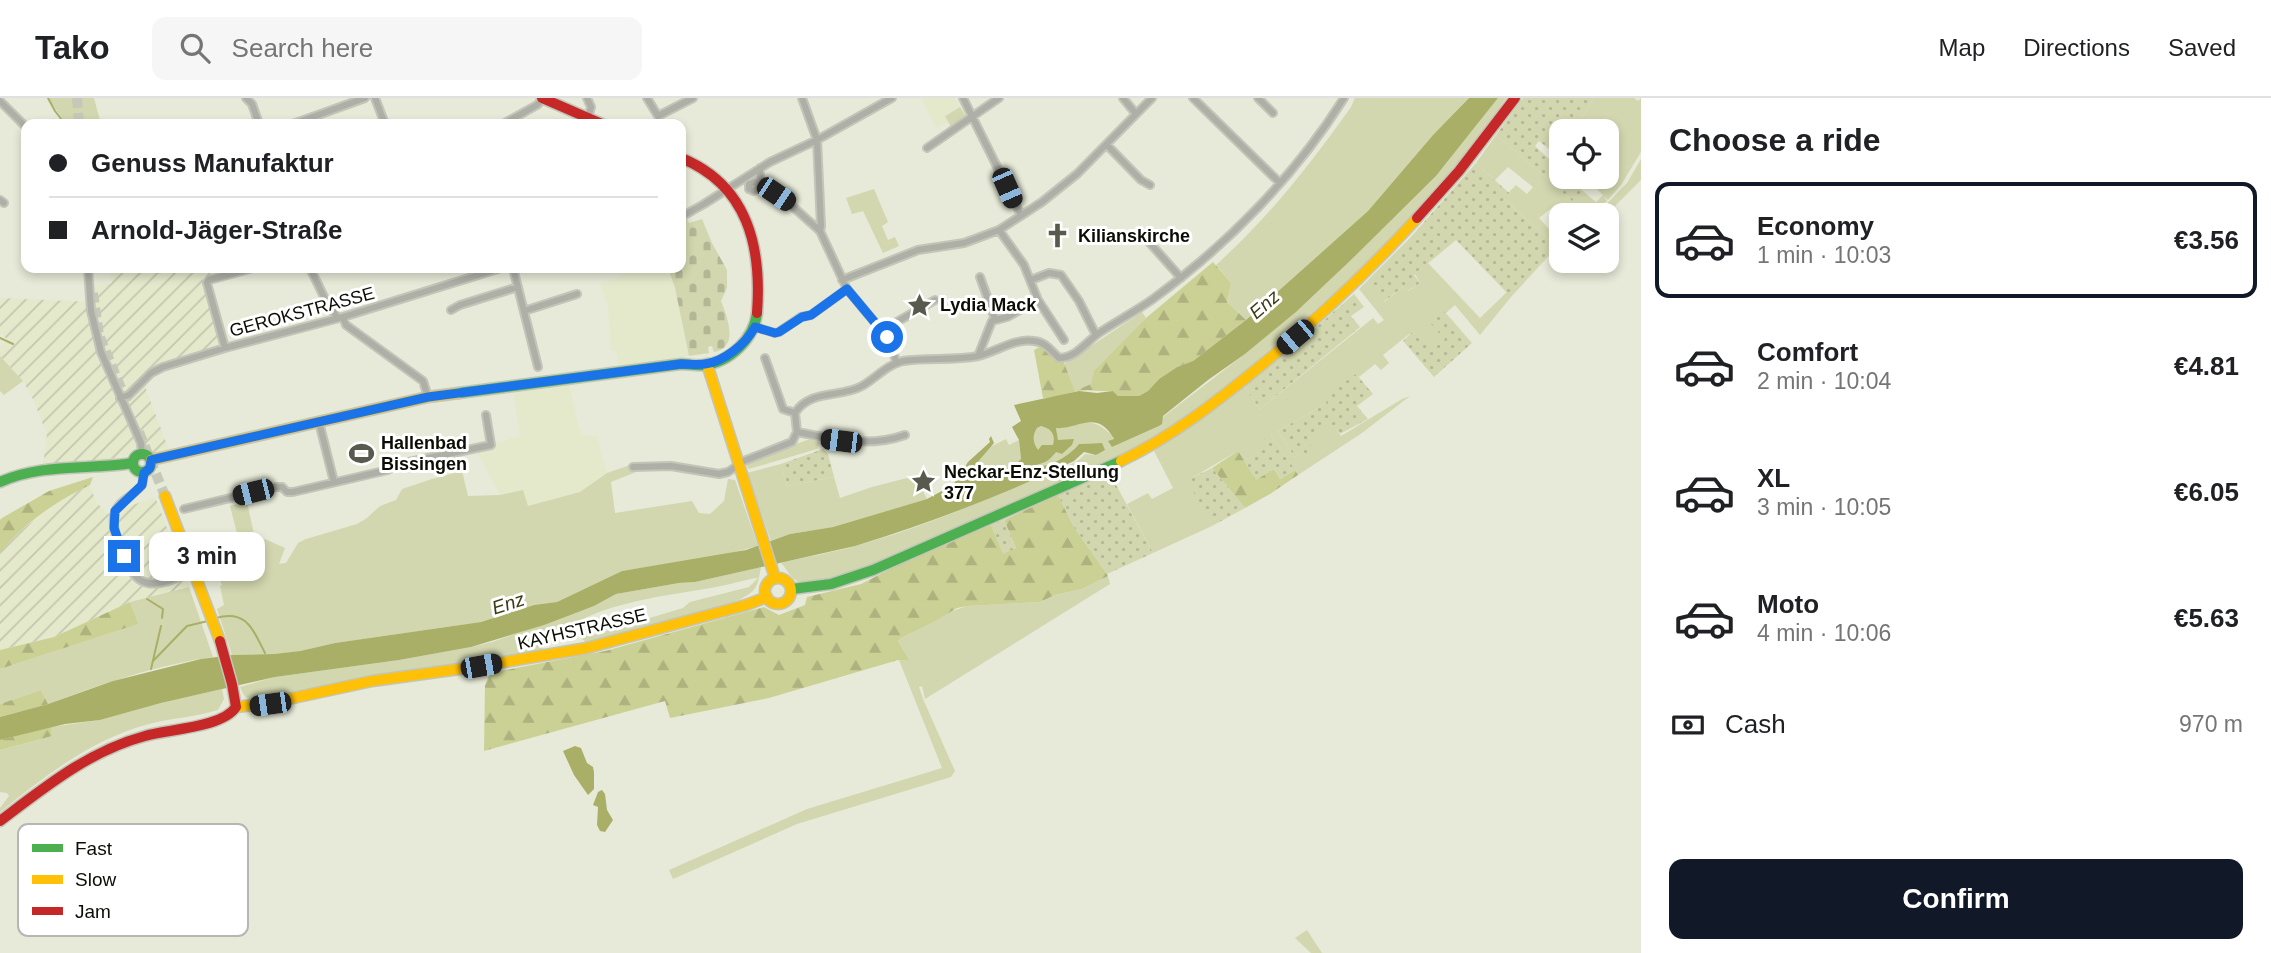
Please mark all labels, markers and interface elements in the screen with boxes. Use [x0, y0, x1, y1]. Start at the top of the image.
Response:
search box [152, 17, 642, 80]
text: Tako [35, 29, 110, 66]
icon: search [176, 29, 214, 67]
text: Search here [232, 33, 373, 63]
text: Map [1939, 34, 1985, 61]
text: Directions [2023, 34, 2130, 61]
text: Saved [2168, 34, 2236, 61]
map controls [1549, 119, 1619, 273]
button: locate [1549, 119, 1619, 189]
text: Choose a ride [1669, 122, 1881, 158]
text: Genuss Manufaktur [91, 148, 334, 178]
car [989, 165, 1026, 211]
car [753, 174, 800, 214]
button: layers [1549, 203, 1619, 273]
icon: car [1673, 209, 1736, 272]
text: Economy [1757, 211, 1874, 241]
text: Arnold-Jäger-Straße [91, 215, 342, 245]
church icon: Kilianskirche [1044, 222, 1072, 250]
text: €3.56 [2174, 225, 2239, 255]
place label: Kilianskirche [1078, 226, 1190, 246]
text: 1 min · 10:03 [1757, 242, 1891, 268]
street label: GEROKSTRASSE [227, 283, 377, 341]
water label: Enz [1245, 285, 1284, 323]
place icon: Lydia Mack [906, 291, 934, 319]
place label: Lydia Mack [940, 295, 1037, 315]
car [1273, 315, 1318, 359]
route start [871, 321, 903, 353]
icon: car [1673, 335, 1736, 398]
text: Comfort [1757, 337, 1858, 367]
text: €4.81 [2174, 351, 2239, 381]
text: 2 min · 10:04 [1757, 368, 1891, 394]
car [819, 428, 864, 454]
place label: Hallenbad Bissingen [381, 433, 467, 474]
sports icon: Hallenbad Bissingen [347, 439, 375, 467]
icon: car [1673, 461, 1736, 524]
place label: Neckar-Enz-Stellung 377 [944, 462, 1119, 503]
text: XL [1757, 463, 1790, 493]
place icon: Neckar-Enz-Stellung 377 [910, 468, 938, 496]
car [231, 477, 276, 507]
text: €6.05 [2174, 477, 2239, 507]
text: 3 min · 10:05 [1757, 494, 1891, 520]
callout: 3 min [148, 532, 264, 580]
route end [108, 540, 140, 572]
text: 3 min [177, 543, 237, 569]
icon: car [1673, 587, 1736, 650]
water label: Enz [489, 588, 527, 619]
text: Moto [1757, 589, 1819, 619]
text: €5.63 [2174, 603, 2239, 633]
street label: KAYHSTRASSE [516, 604, 648, 654]
text: 4 min · 10:06 [1757, 620, 1891, 646]
car [459, 652, 504, 680]
car [248, 691, 293, 717]
icon: cash [1669, 706, 1707, 744]
text: Cash [1725, 709, 1786, 739]
text: 970 m [2179, 711, 2243, 737]
legend [18, 824, 248, 936]
text: Fast [75, 838, 113, 859]
button: Confirm [1669, 859, 2243, 939]
text: Slow [75, 869, 116, 890]
text: Jam [75, 901, 111, 922]

